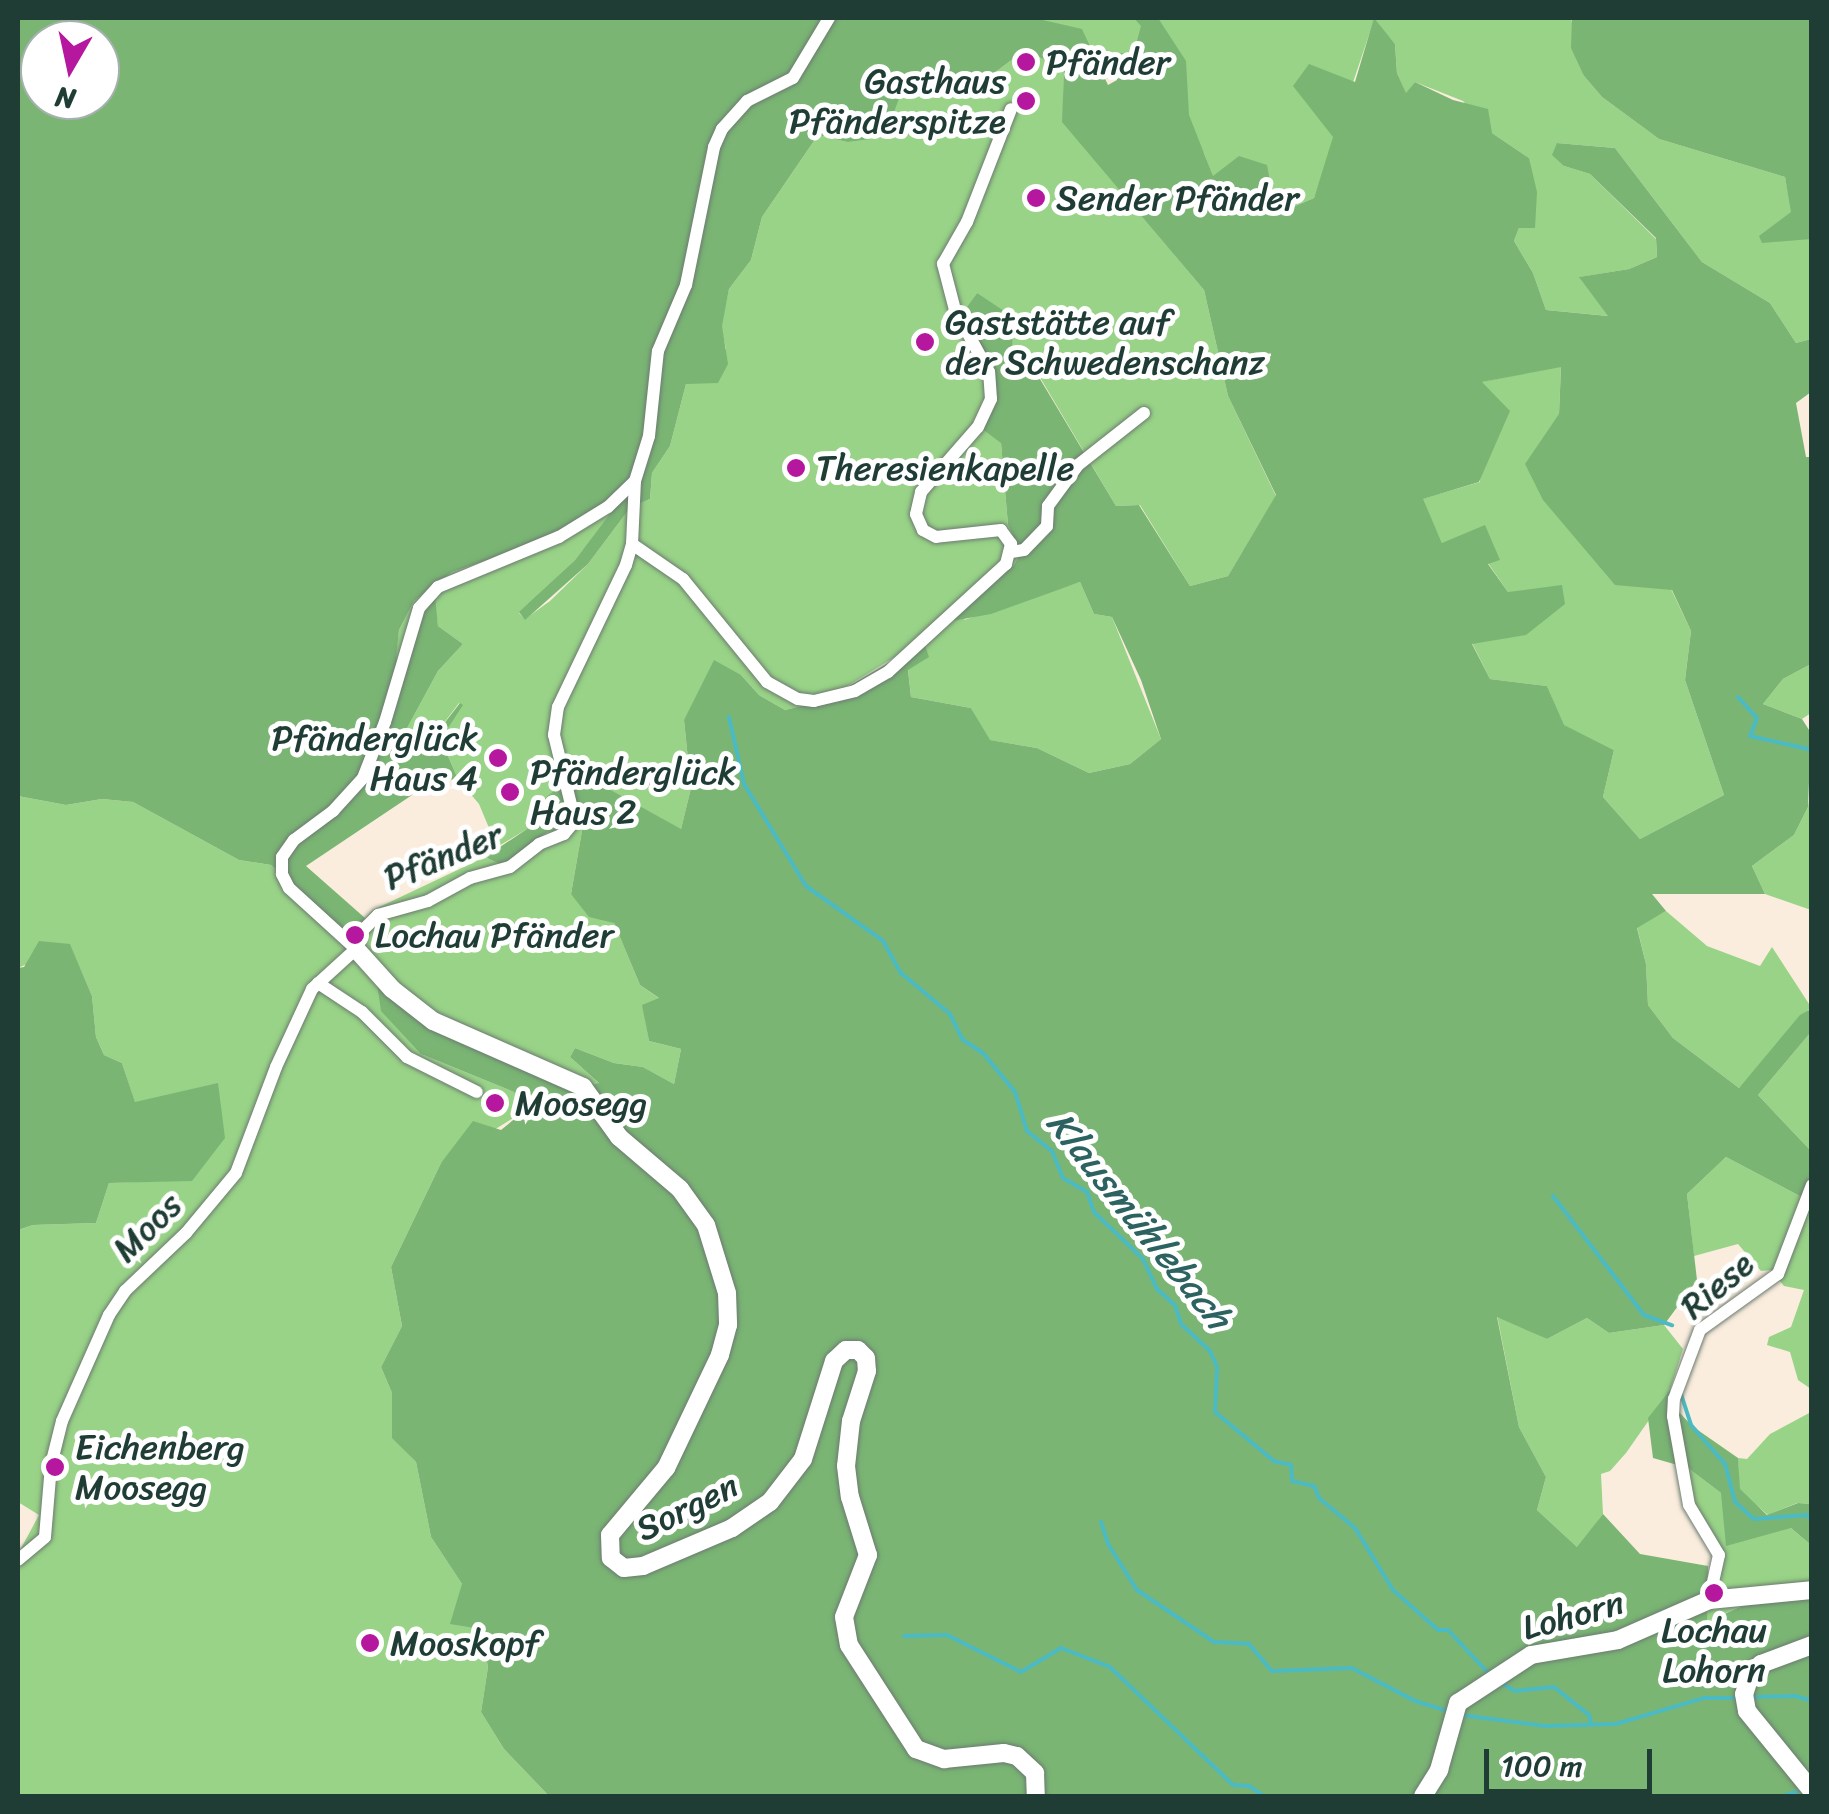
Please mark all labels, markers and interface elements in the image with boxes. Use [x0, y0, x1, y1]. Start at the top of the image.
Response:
north arrow [20, 20, 120, 120]
place label: Pfänder [1046, 41, 1170, 83]
marker: Pfänder [1015, 51, 1037, 73]
place label: Gasthaus Pfänderspitze [789, 60, 1006, 142]
text: N [52, 72, 79, 124]
marker: Gasthaus Pfänderspitze [1015, 90, 1037, 112]
place label: Sender Pfänder [1056, 177, 1299, 219]
marker: Sender Pfänder [1025, 187, 1047, 209]
place label: Gaststätte auf der Schwedenschanz [945, 301, 1263, 383]
marker: Gaststätte auf der Schwedenschanz [914, 331, 936, 353]
place label: Theresienkapelle [816, 447, 1074, 489]
marker: Theresienkapelle [785, 457, 807, 479]
place label: Pfänderglück Haus 4 [272, 717, 478, 799]
marker: Pfänderglück Haus 4 [487, 747, 509, 769]
place label: Pfänderglück Haus 2 [530, 751, 736, 833]
marker: Pfänderglück Haus 2 [499, 781, 521, 803]
street label: Pfänder [378, 813, 508, 899]
place label: Lochau Pfänder [375, 914, 614, 956]
marker: Lochau Pfänder [344, 924, 366, 946]
place label: Moosegg [515, 1082, 647, 1124]
marker: Moosegg [484, 1092, 506, 1114]
water label: Klausmühlebach [1037, 1102, 1241, 1338]
street label: Moos [104, 1184, 190, 1270]
street label: Riese [1672, 1243, 1762, 1327]
place label: Eichenberg Moosegg [75, 1426, 245, 1508]
marker: Eichenberg Moosegg [44, 1456, 66, 1478]
street label: Sorgen [629, 1464, 745, 1550]
street label: Lohorn [1518, 1581, 1628, 1649]
marker: Lochau Lohorn [1703, 1582, 1725, 1604]
place label: Lochau Lohorn [1661, 1609, 1767, 1691]
place label: Mooskopf [390, 1622, 540, 1664]
marker: Mooskopf [359, 1632, 381, 1654]
scale bar [1489, 1729, 1656, 1791]
text: 100 m [1501, 1739, 1583, 1793]

